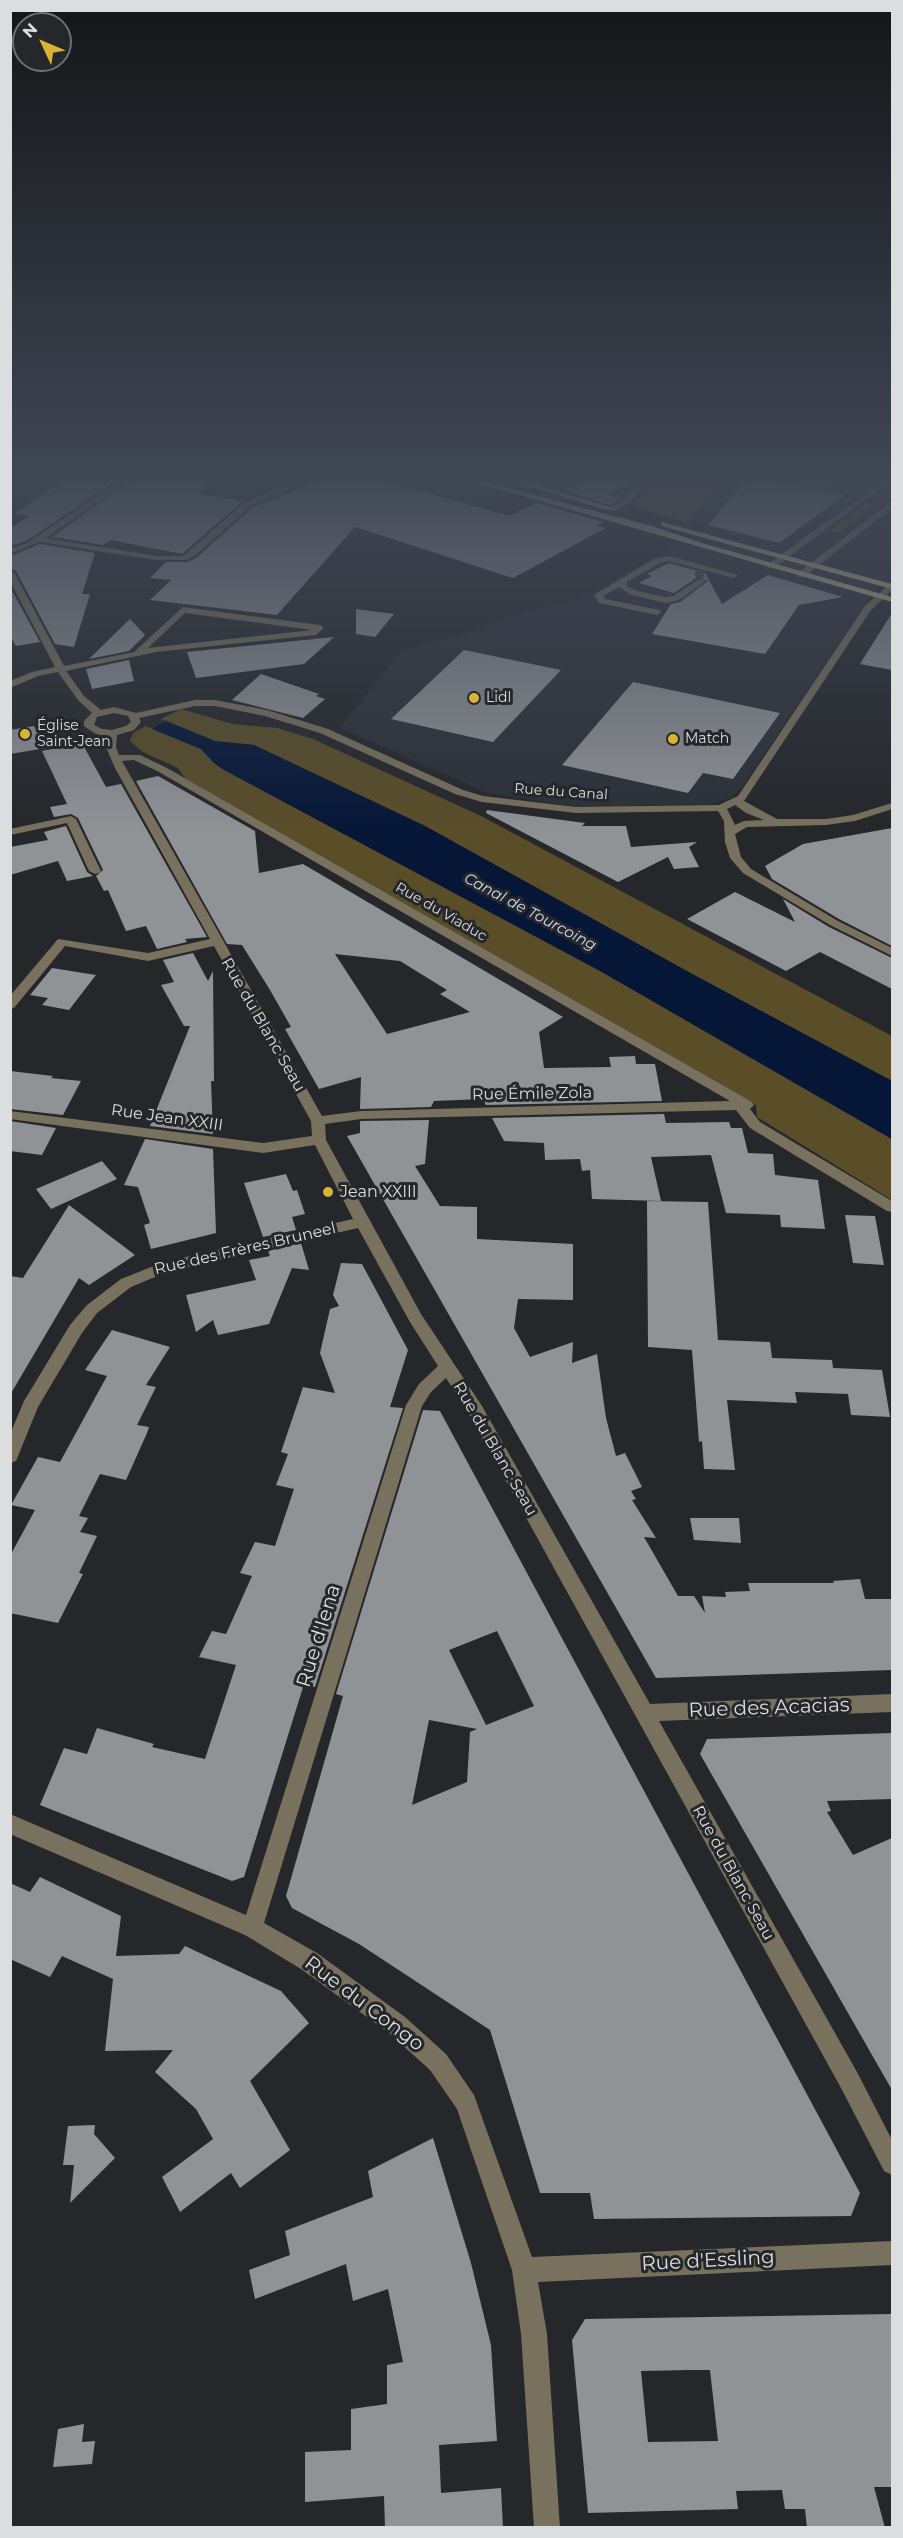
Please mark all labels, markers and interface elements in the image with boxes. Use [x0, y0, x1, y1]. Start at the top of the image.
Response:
north arrow [12, 12, 72, 72]
text: N [19, 19, 41, 42]
place label: Lidl [486, 690, 511, 706]
marker: Lidl [467, 691, 481, 705]
place label: Église Saint-Jean [37, 718, 111, 750]
marker: Église Saint-Jean [18, 727, 32, 741]
place label: Match [685, 731, 729, 747]
marker: Match [666, 732, 680, 746]
street label: Rue du Canal [514, 780, 608, 804]
water label: Canal de Tourcoing [461, 869, 599, 955]
street label: Rue du Viaduc [392, 879, 490, 945]
street label: Rue du Blanc Seau [217, 955, 309, 1095]
street label: Rue Émile Zola [472, 1083, 592, 1105]
street label: Rue Jean XXIII [110, 1101, 224, 1135]
place label: Jean XXIII [340, 1182, 417, 1202]
marker: Jean XXIII [321, 1185, 335, 1199]
street label: Rue des Frères Bruneel [152, 1219, 338, 1279]
street label: Rue du Blanc Seau [449, 1379, 541, 1519]
street label: Rue d'Iena [292, 1582, 346, 1690]
street label: Rue des Acacias [688, 1693, 850, 1723]
street label: Rue du Blanc Seau [688, 1802, 778, 1944]
street label: Rue du Congo [299, 1951, 429, 2057]
street label: Rue d'Essling [641, 2246, 775, 2276]

